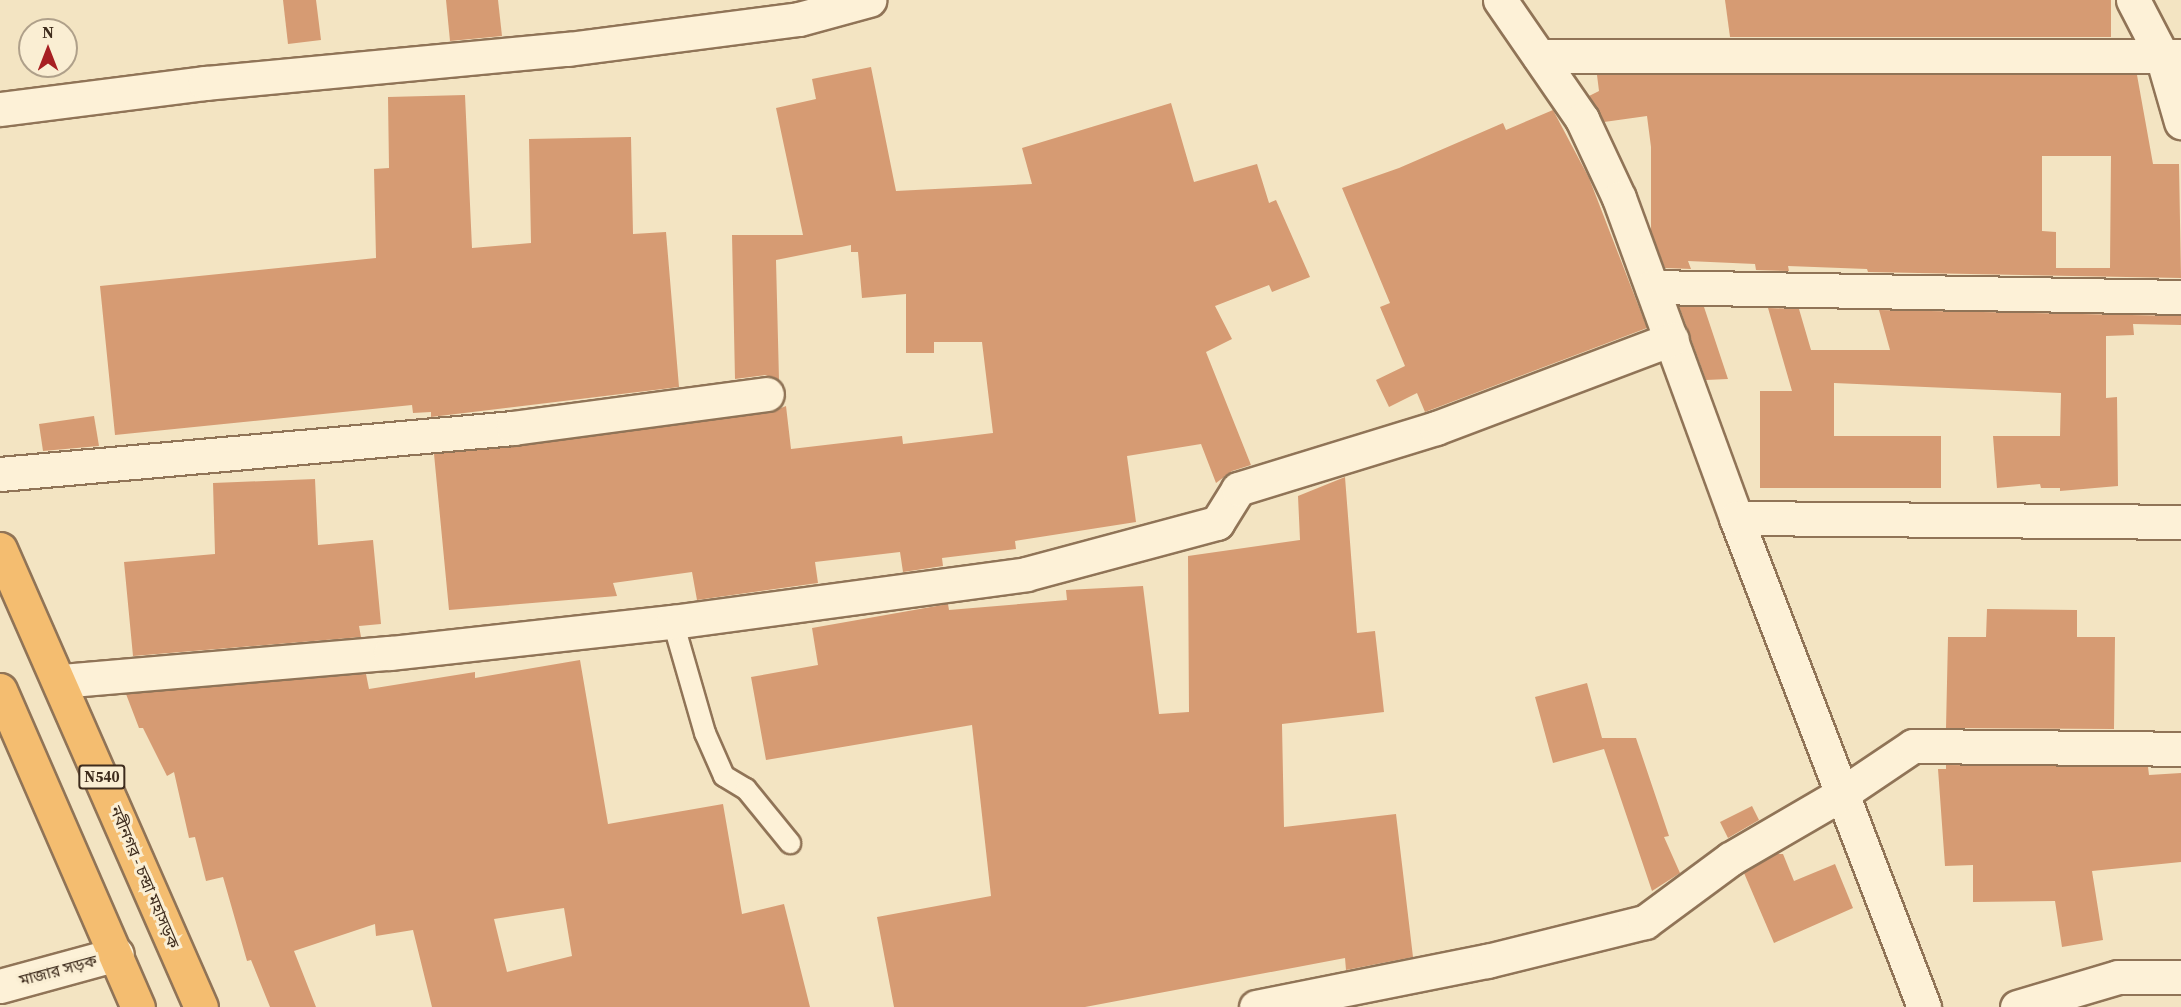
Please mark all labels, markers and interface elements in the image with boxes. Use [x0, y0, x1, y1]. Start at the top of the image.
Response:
north arrow [18, 18, 78, 78]
text: N [42, 21, 54, 43]
road number: N540 [78, 765, 126, 789]
street label: নবীনগর - চন্দ্রা মহাসড়ক [106, 803, 184, 951]
street label: মাজার সড়ক [17, 950, 99, 990]

